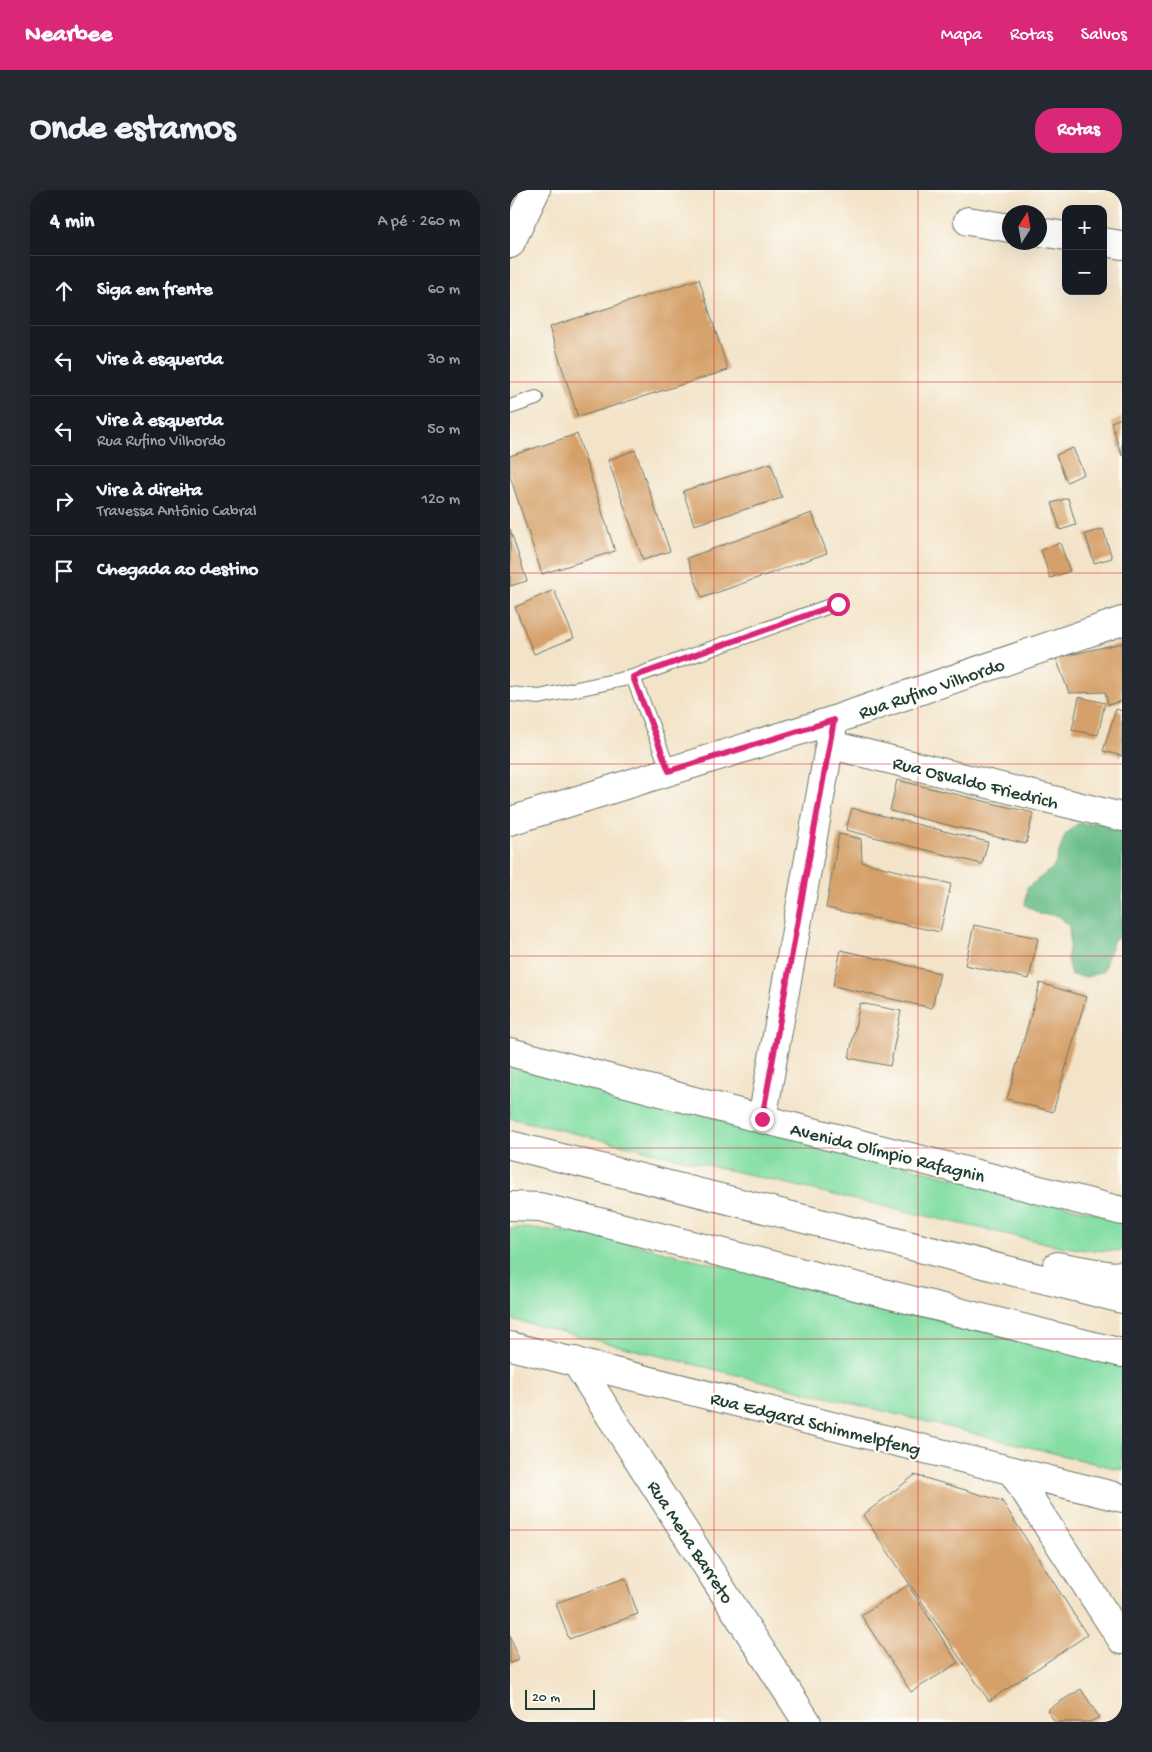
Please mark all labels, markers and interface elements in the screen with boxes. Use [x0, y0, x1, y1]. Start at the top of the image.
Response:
text: Nearbee [25, 21, 112, 50]
text: Mapa [941, 25, 982, 46]
text: Rotas [1010, 25, 1053, 46]
text: Salvos [1081, 25, 1127, 46]
button: Rotas [1035, 108, 1122, 153]
text: Onde estamos [30, 110, 235, 151]
north arrow [1002, 205, 1047, 250]
map controls [1062, 205, 1107, 295]
button: + [1062, 205, 1107, 250]
text: 4 min [50, 210, 94, 235]
text: A pé · 260 m [378, 213, 460, 232]
button: − [1062, 250, 1107, 295]
icon: ahead [50, 277, 78, 305]
text: Siga em frente [97, 279, 213, 302]
text: 60 m [428, 281, 460, 300]
icon: left [50, 347, 78, 375]
text: Vire à esquerda [97, 349, 223, 372]
text: 30 m [427, 351, 460, 370]
text: Vire à esquerda [97, 410, 223, 433]
icon: left [50, 417, 78, 445]
text: 50 m [427, 421, 460, 440]
text: Rua Rufino Vilhordo [97, 433, 226, 452]
text: Vire à direita [97, 480, 202, 503]
icon: right [50, 487, 78, 515]
text: 120 m [421, 491, 460, 510]
text: Travessa Antônio Cabral [97, 503, 257, 522]
icon: arrive [50, 557, 78, 585]
text: Chegada ao destino [97, 559, 258, 582]
route start [827, 593, 850, 616]
street label: Rua Rufino Vilhordo [856, 655, 1008, 726]
street label: Rua Osvaldo Friedrich [890, 753, 1060, 816]
route end [751, 1108, 774, 1131]
street label: Avenida Olímpio Rafagnin [788, 1119, 987, 1190]
street label: Rua Edgard Schimmelpfeng [708, 1388, 923, 1463]
street label: Rua Mena Barreto [641, 1477, 737, 1609]
scale bar [525, 1687, 595, 1710]
text: 20 m [532, 1690, 560, 1707]

